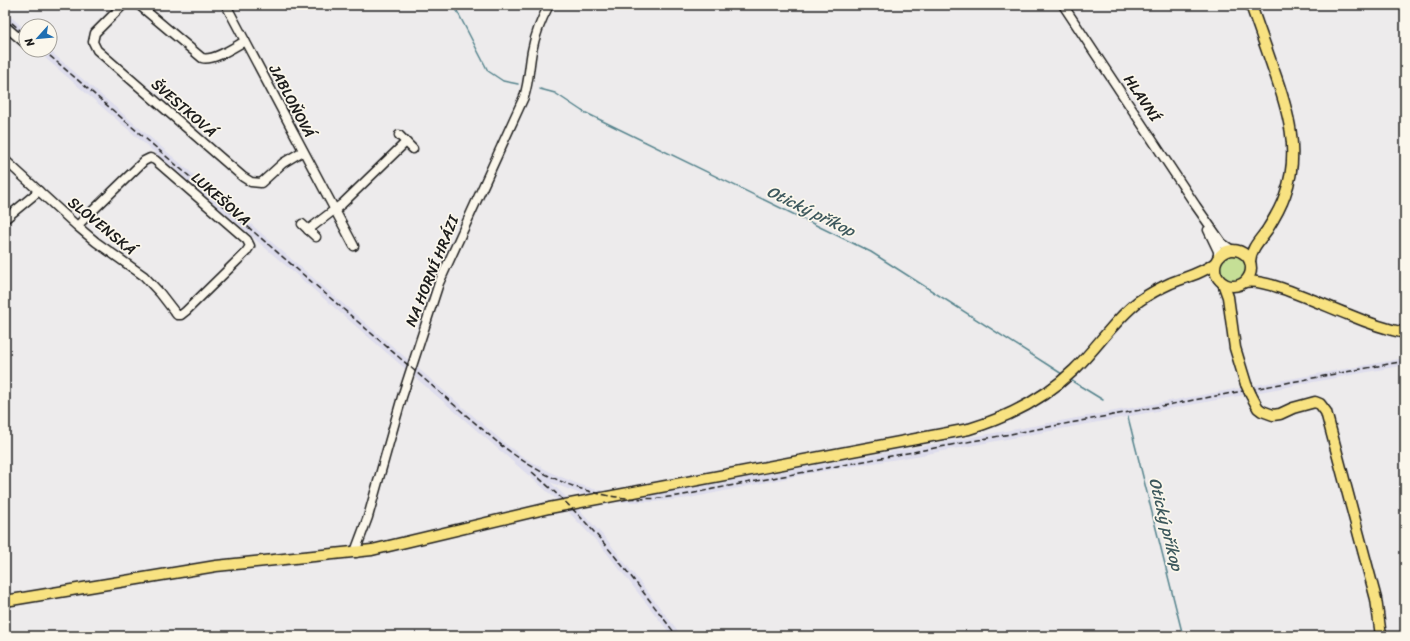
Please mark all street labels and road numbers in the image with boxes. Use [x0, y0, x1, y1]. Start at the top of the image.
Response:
street label: JABLOŇOVÁ [261, 59, 323, 144]
street label: HLAVNÍ [1117, 69, 1168, 128]
street label: ŠVESTKOVÁ [145, 72, 224, 145]
street label: LUKEŠOVA [185, 166, 257, 232]
street label: SLOVENSKÁ [62, 190, 144, 263]
street label: NA HORNÍ HRÁZI [398, 210, 467, 331]

